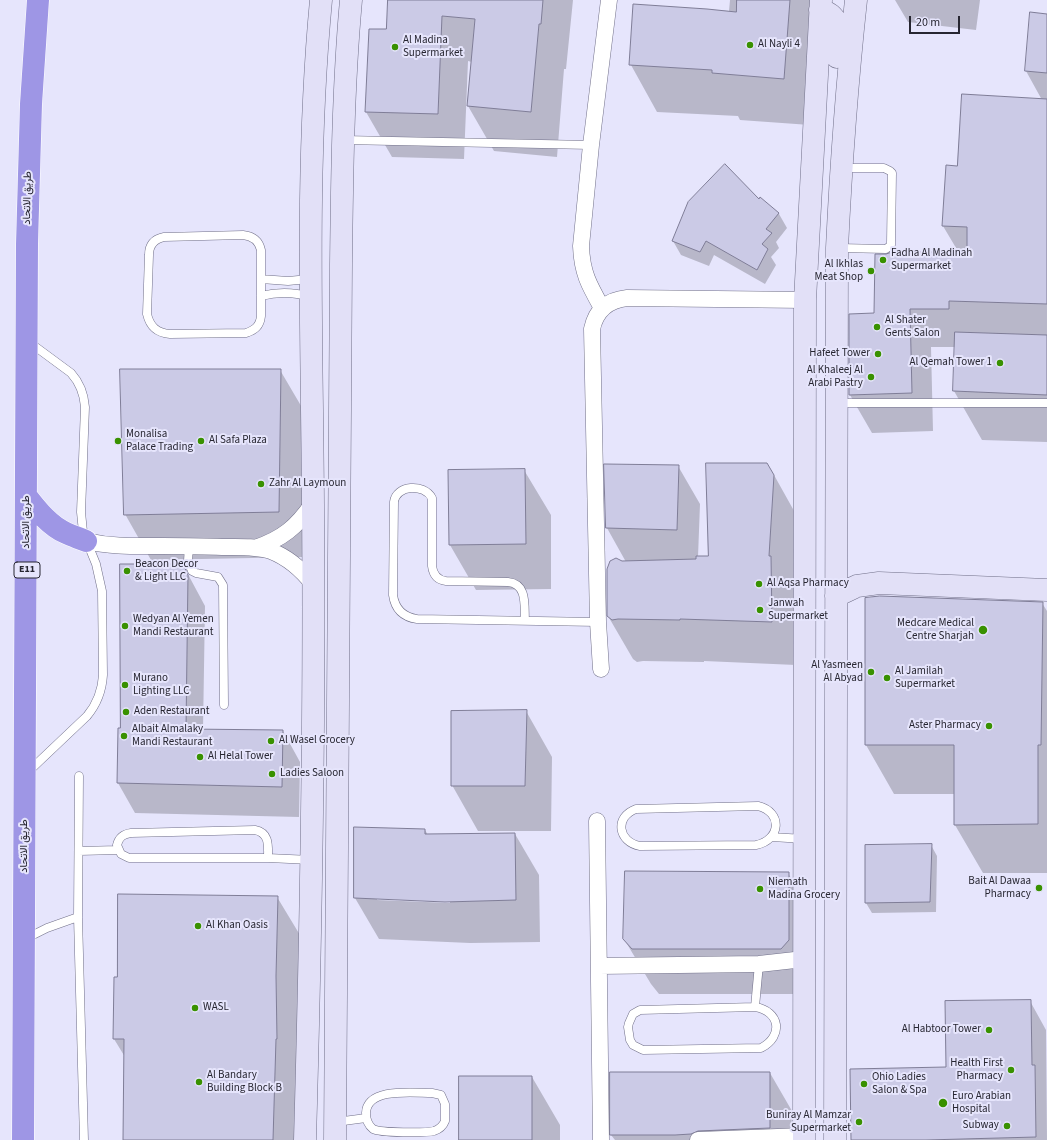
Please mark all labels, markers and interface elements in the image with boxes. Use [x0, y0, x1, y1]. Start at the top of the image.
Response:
scale bar [911, 8, 962, 34]
text: 20 m [916, 14, 940, 31]
place label: Al Madina Supermarket [403, 34, 463, 60]
place label: Al Nayli 4 [758, 38, 800, 52]
marker: Al Nayli 4 [745, 40, 755, 50]
marker: Al Madina Supermarket [390, 42, 400, 52]
street label: طريق الاتحاد [21, 171, 35, 225]
place label: Fadha Al Madinah Supermarket [891, 247, 972, 273]
marker: Fadha Al Madinah Supermarket [878, 255, 888, 265]
place label: Al Ikhlas Meat Shop [814, 258, 863, 284]
marker: Al Ikhlas Meat Shop [866, 266, 876, 276]
place label: Al Shater Gents Salon [885, 314, 940, 340]
marker: Al Shater Gents Salon [872, 322, 882, 332]
place label: Hafeet Tower [809, 347, 870, 361]
marker: Hafeet Tower [873, 349, 883, 359]
place label: Al Qemah Tower 1 [910, 356, 992, 370]
marker: Al Qemah Tower 1 [995, 358, 1005, 368]
place label: Al Khaleej Al Arabi Pastry [807, 364, 863, 390]
marker: Al Khaleej Al Arabi Pastry [866, 372, 876, 382]
place label: Monalisa Palace Trading [126, 428, 193, 454]
place label: Al Safa Plaza [209, 434, 267, 448]
marker: Monalisa Palace Trading [113, 436, 123, 446]
marker: Al Safa Plaza [196, 436, 206, 446]
place label: Zahr Al Laymoun [269, 477, 346, 491]
marker: Zahr Al Laymoun [256, 479, 266, 489]
street label: طريق الاتحاد [20, 495, 34, 549]
place label: Beacon Decor & Light LLC [135, 558, 198, 584]
road number: E11 [14, 562, 40, 578]
marker: Beacon Decor & Light LLC [122, 566, 132, 576]
place label: Al Aqsa Pharmacy [767, 577, 849, 591]
marker: Al Aqsa Pharmacy [754, 579, 764, 589]
place label: Janwah Supermarket [768, 597, 828, 623]
marker: Janwah Supermarket [755, 605, 765, 615]
place label: Wedyan Al Yemen Mandi Restaurant [133, 613, 214, 639]
place label: Medcare Medical Centre Sharjah [897, 617, 974, 643]
marker: Wedyan Al Yemen Mandi Restaurant [120, 621, 130, 631]
marker: Medcare Medical Centre Sharjah [977, 624, 989, 636]
place label: Al Yasmeen Al Abyad [811, 659, 863, 685]
place label: Al Jamilah Supermarket [895, 665, 955, 691]
marker: Al Yasmeen Al Abyad [866, 667, 876, 677]
place label: Murano Lighting LLC [133, 672, 189, 698]
marker: Al Jamilah Supermarket [882, 673, 892, 683]
marker: Murano Lighting LLC [120, 680, 130, 690]
place label: Aden Restaurant [134, 705, 210, 719]
marker: Aden Restaurant [121, 707, 131, 717]
place label: Aster Pharmacy [909, 719, 981, 733]
marker: Aster Pharmacy [984, 721, 994, 731]
place label: Albait Almalaky Mandi Restaurant [132, 723, 212, 749]
marker: Albait Almalaky Mandi Restaurant [119, 731, 129, 741]
place label: Al Wasel Grocery [279, 734, 355, 748]
marker: Al Wasel Grocery [266, 736, 276, 746]
place label: Al Helal Tower [208, 750, 273, 764]
marker: Al Helal Tower [195, 752, 205, 762]
place label: Ladies Saloon [280, 767, 344, 781]
marker: Ladies Saloon [267, 769, 277, 779]
street label: طريق الاتحاد [18, 819, 32, 873]
place label: Bait Al Dawaa Pharmacy [968, 875, 1031, 901]
place label: Niemath Madina Grocery [768, 876, 840, 902]
marker: Bait Al Dawaa Pharmacy [1034, 883, 1044, 893]
marker: Niemath Madina Grocery [755, 884, 765, 894]
place label: Al Khan Oasis [206, 919, 268, 933]
marker: Al Khan Oasis [193, 921, 203, 931]
place label: WASL [203, 1001, 229, 1015]
marker: WASL [190, 1003, 200, 1013]
place label: Al Habtoor Tower [902, 1023, 981, 1037]
marker: Al Habtoor Tower [984, 1025, 994, 1035]
place label: Health First Pharmacy [950, 1057, 1003, 1083]
marker: Health First Pharmacy [1006, 1065, 1016, 1075]
place label: Al Bandary Building Block B [207, 1069, 282, 1095]
place label: Ohio Ladies Salon & Spa [872, 1071, 927, 1097]
marker: Al Bandary Building Block B [194, 1077, 204, 1087]
marker: Ohio Ladies Salon & Spa [859, 1079, 869, 1089]
place label: Euro Arabian Hospital [952, 1090, 1011, 1116]
marker: Euro Arabian Hospital [937, 1097, 949, 1109]
place label: Buniray Al Mamzar Supermarket [766, 1109, 851, 1135]
marker: Buniray Al Mamzar Supermarket [854, 1117, 864, 1127]
place label: Subway [963, 1119, 999, 1133]
marker: Subway [1002, 1121, 1012, 1131]

